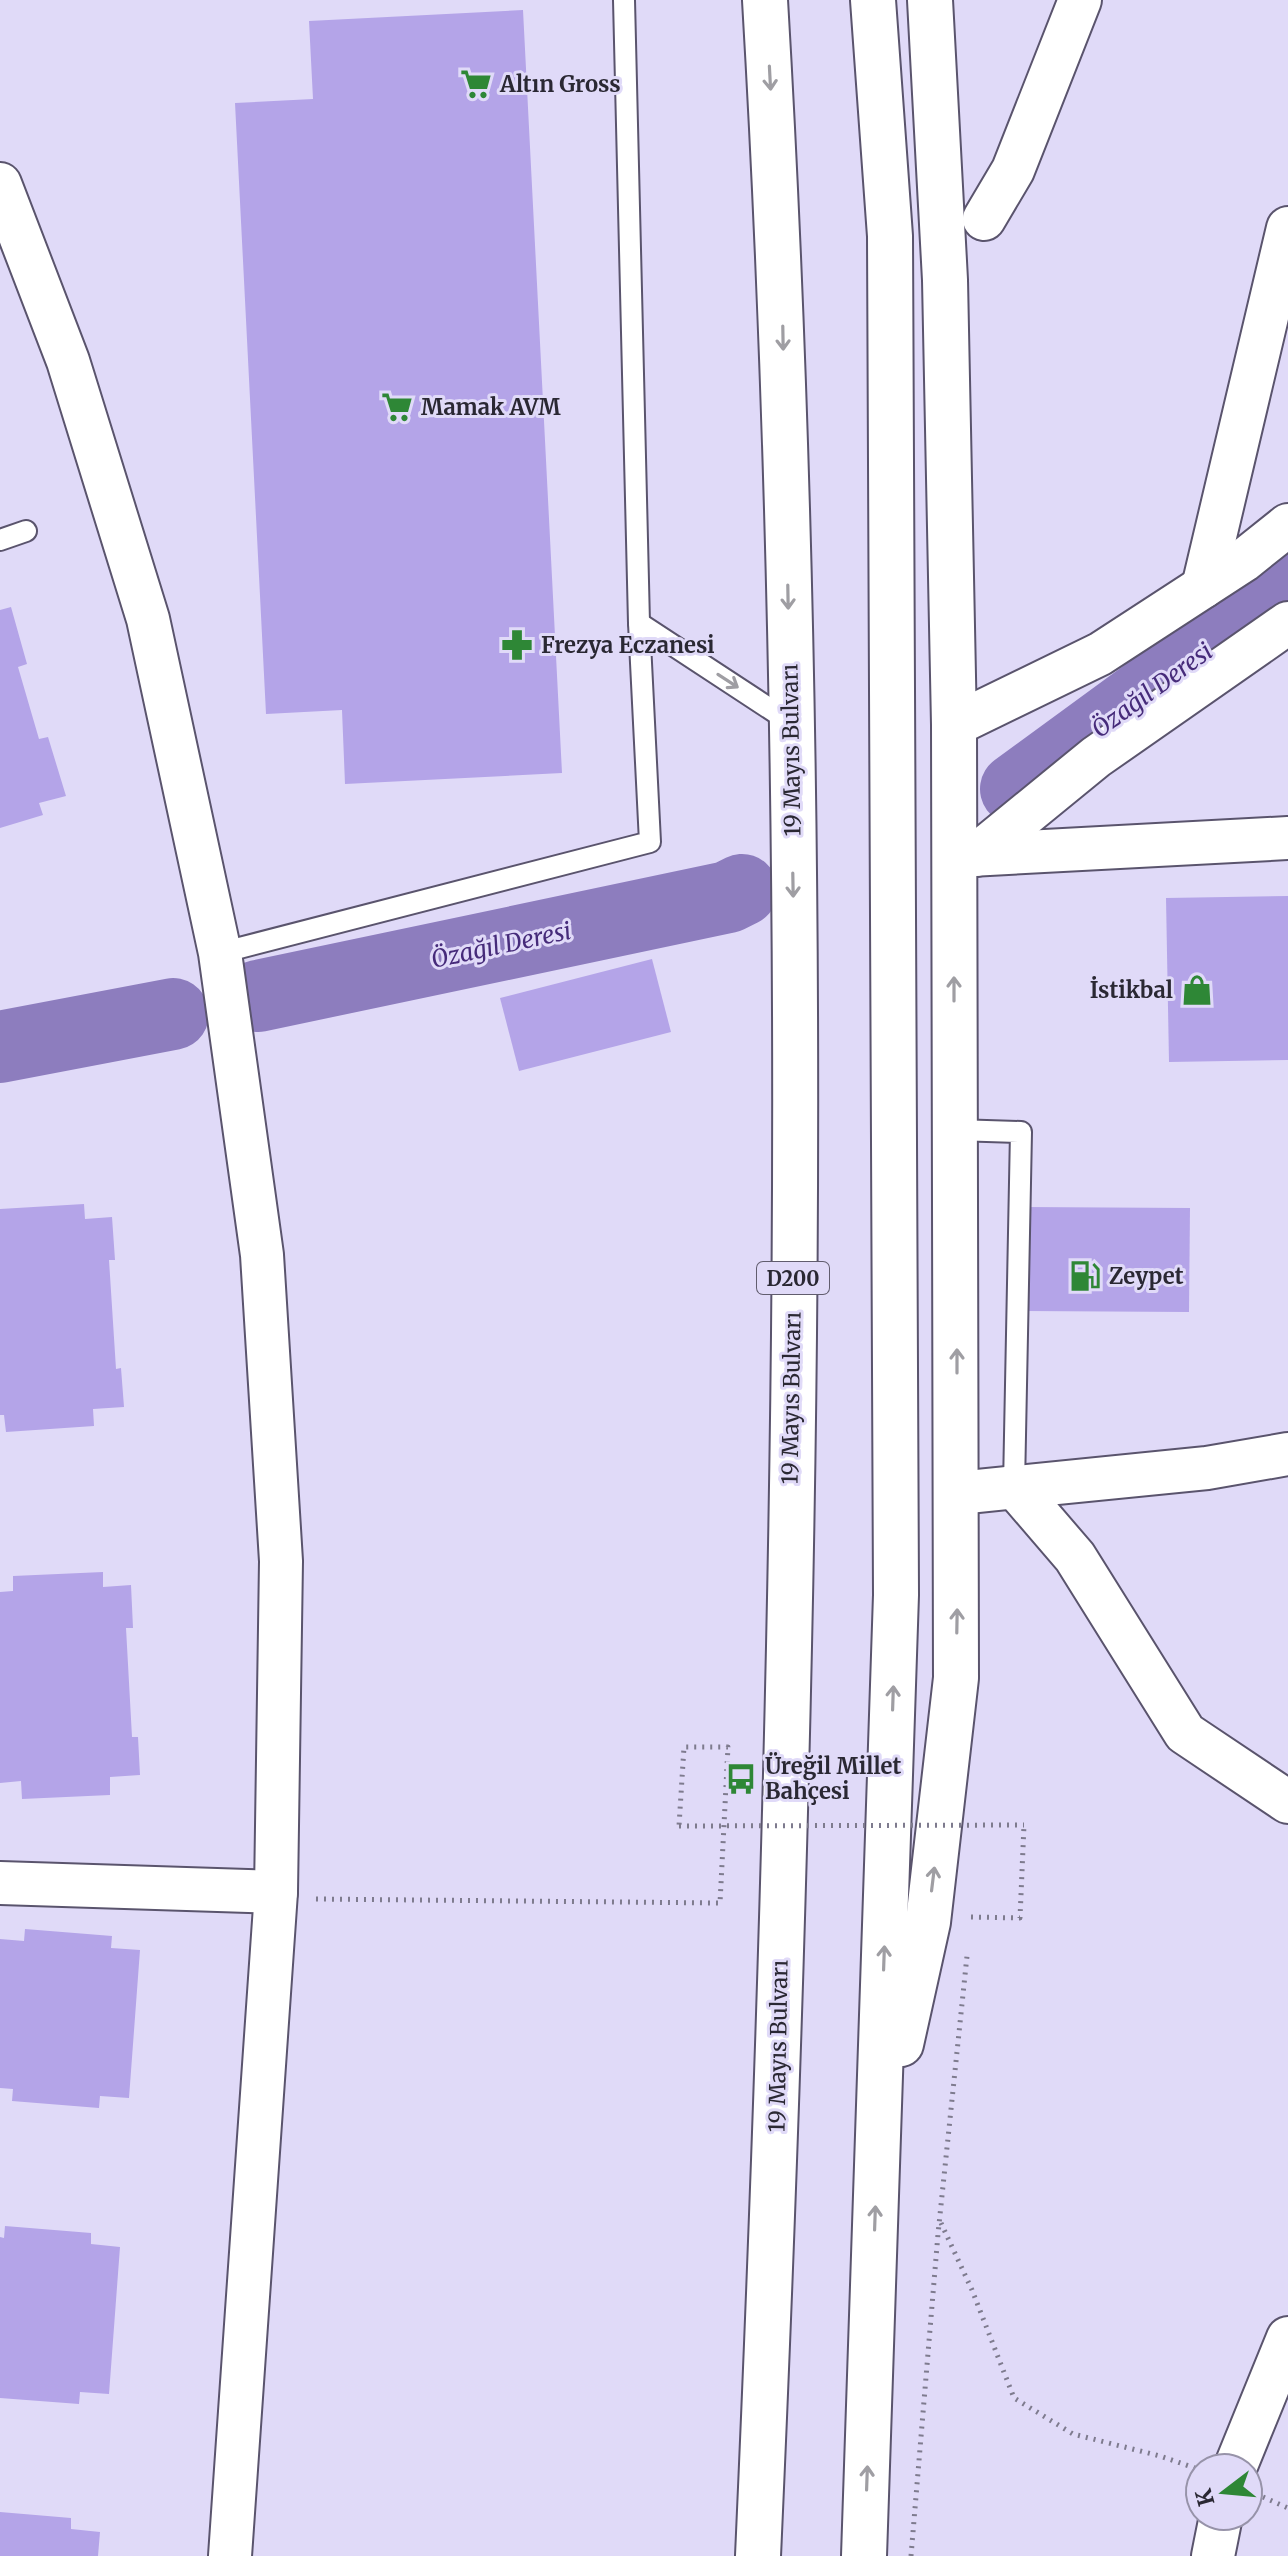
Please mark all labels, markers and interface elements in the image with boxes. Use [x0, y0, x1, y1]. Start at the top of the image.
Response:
one-way arrow [763, 64, 778, 91]
supermarket icon: Altın Gross [459, 67, 493, 101]
place label: Altın Gross [499, 70, 621, 98]
one-way arrow [775, 324, 790, 351]
supermarket icon: Mamak AVM [380, 390, 414, 424]
place label: Mamak AVM [421, 393, 561, 421]
one-way arrow [780, 583, 795, 610]
pharmacy icon: Frezya Eczanesi [500, 628, 534, 662]
place label: Frezya Eczanesi [541, 631, 715, 659]
water label: Özağıl Deresi [1085, 636, 1219, 744]
street label: 19 Mayıs Bulvarı [775, 663, 807, 837]
one-way arrow [716, 674, 739, 690]
one-way arrow [786, 871, 801, 898]
water label: Özağıl Deresi [428, 915, 574, 975]
shop icon: İstikbal [1180, 973, 1214, 1007]
one-way arrow [946, 976, 962, 1003]
place label: İstikbal [1090, 976, 1173, 1004]
fuel station icon: Zeypet [1068, 1259, 1102, 1293]
road number: D200 [757, 1262, 829, 1294]
place label: Zeypet [1109, 1262, 1184, 1290]
street label: 19 Mayıs Bulvarı [775, 1311, 807, 1485]
one-way arrow [949, 1348, 964, 1375]
one-way arrow [949, 1608, 965, 1635]
one-way arrow [885, 1685, 900, 1712]
place label: Üreğil Millet Bahçesi [765, 1752, 901, 1805]
bus stop icon: Üreğil Millet Bahçesi [724, 1762, 758, 1796]
one-way arrow [925, 1866, 940, 1893]
one-way arrow [877, 1945, 892, 1972]
street label: 19 Mayıs Bulvarı [762, 1959, 794, 2133]
one-way arrow [868, 2205, 883, 2232]
north arrow [1184, 2452, 1264, 2532]
one-way arrow [859, 2465, 874, 2492]
text: K [1189, 2485, 1220, 2509]

